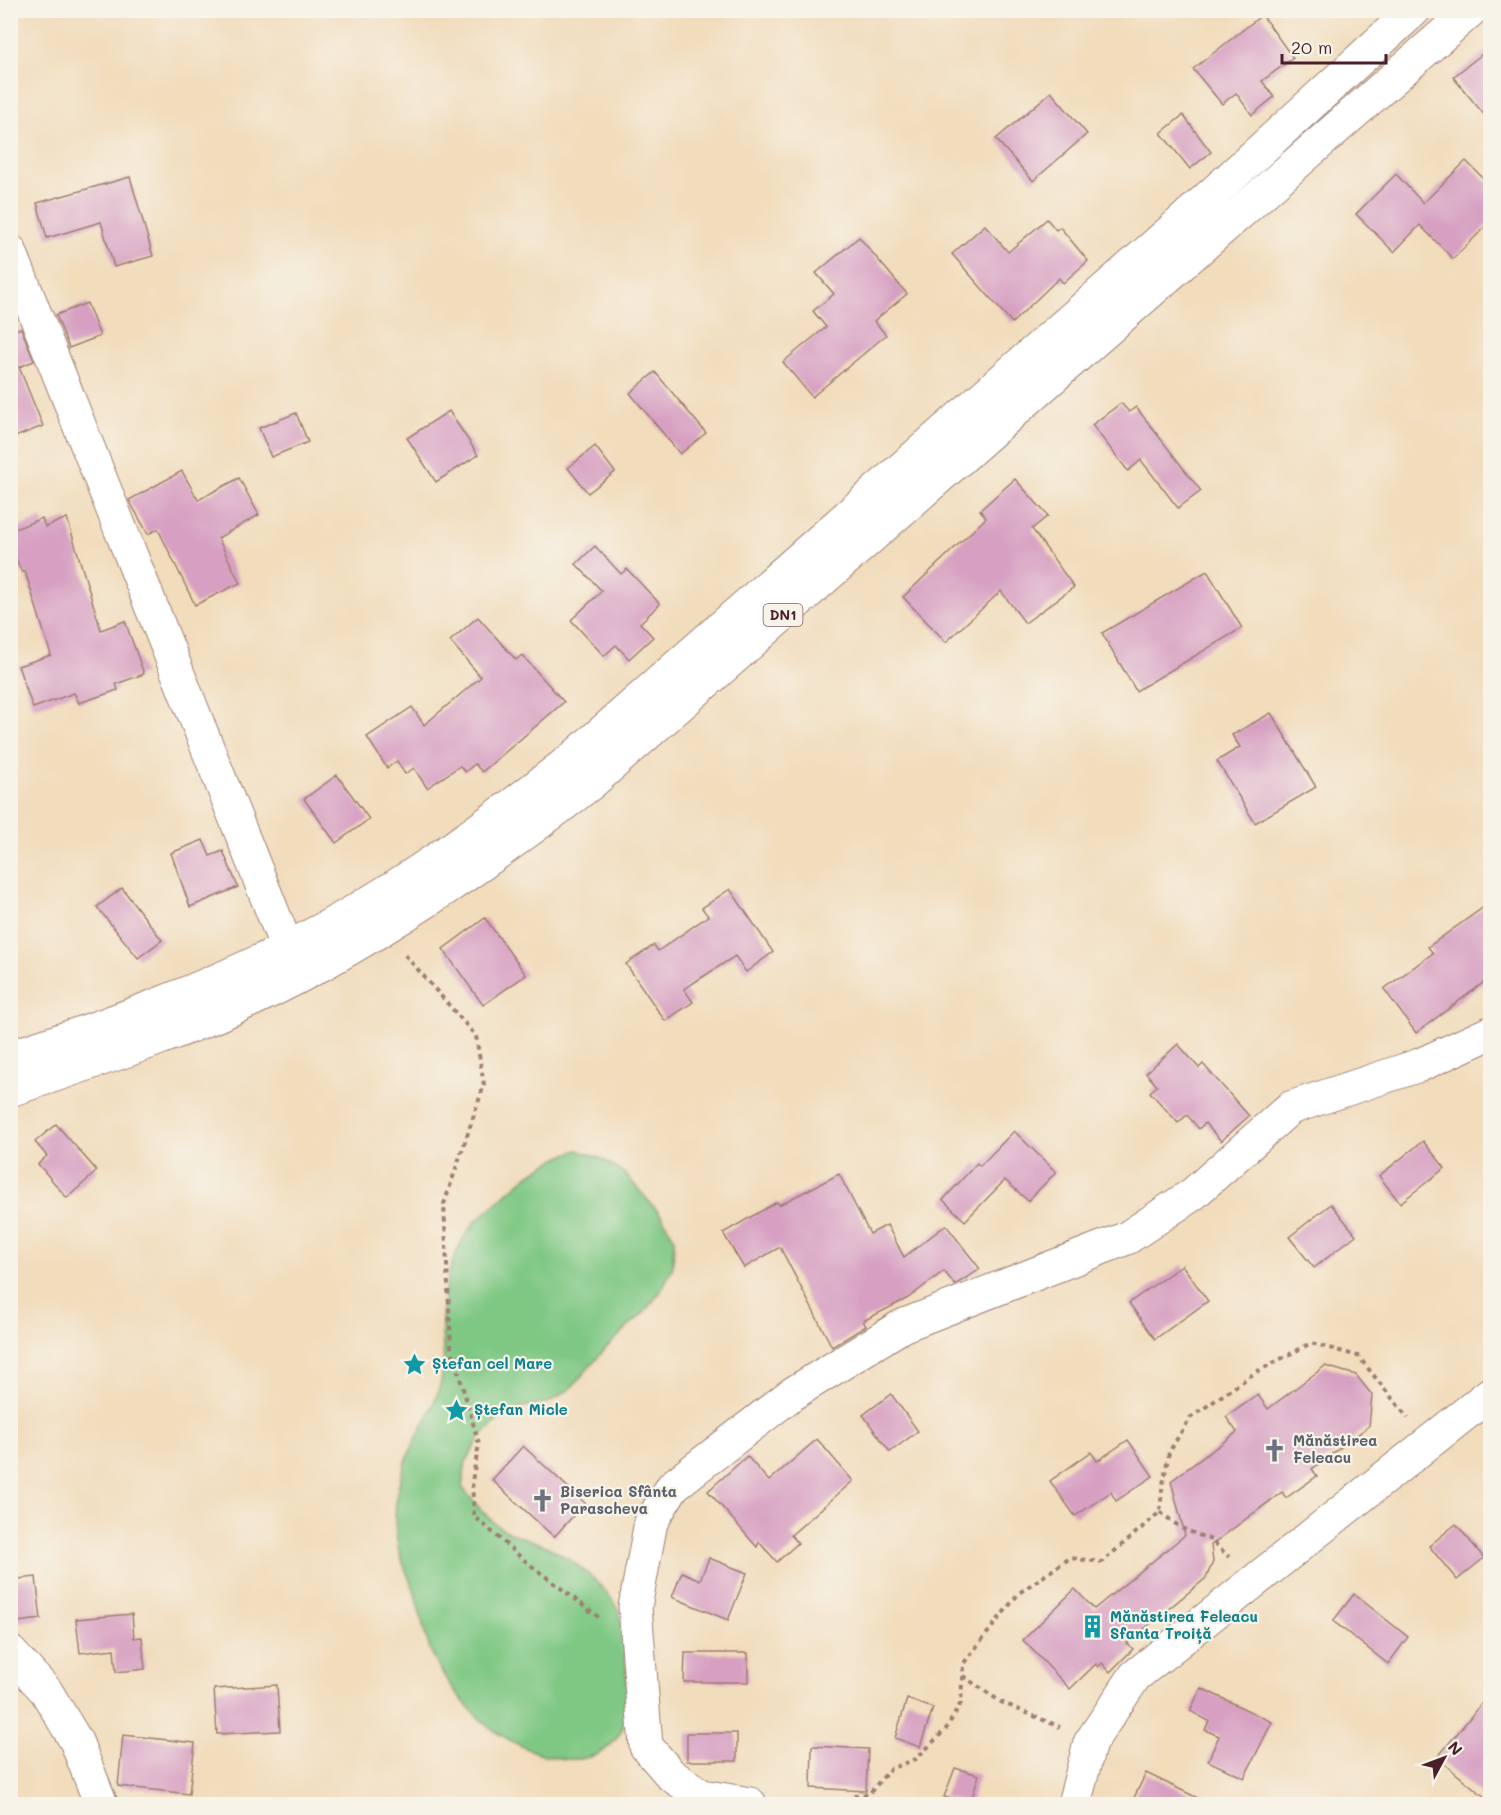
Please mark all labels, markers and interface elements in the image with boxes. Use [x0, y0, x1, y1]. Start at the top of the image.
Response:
scale bar [1282, 27, 1386, 65]
text: 20 m [1291, 35, 1332, 59]
road number: DN1 [764, 604, 802, 626]
place icon: Ștefan cel Mare [401, 1351, 427, 1377]
place label: Ștefan cel Mare [432, 1353, 552, 1374]
place icon: Ștefan Micle [443, 1397, 469, 1423]
place label: Ștefan Micle [474, 1399, 568, 1420]
place label: Mănăstirea Feleacu [1293, 1430, 1377, 1467]
church icon: Mănăstirea Feleacu [1262, 1437, 1288, 1463]
place label: Biserica Sfânta Parascheva [560, 1481, 677, 1518]
church icon: Biserica Sfânta Parascheva [529, 1488, 555, 1514]
place label: Mănăstirea Feleacu Sfanta Troiță [1110, 1606, 1258, 1644]
building icon: Mănăstirea Feleacu Sfanta Troiță [1079, 1613, 1105, 1639]
north arrow [1414, 1728, 1474, 1788]
text: N [1444, 1736, 1468, 1759]

